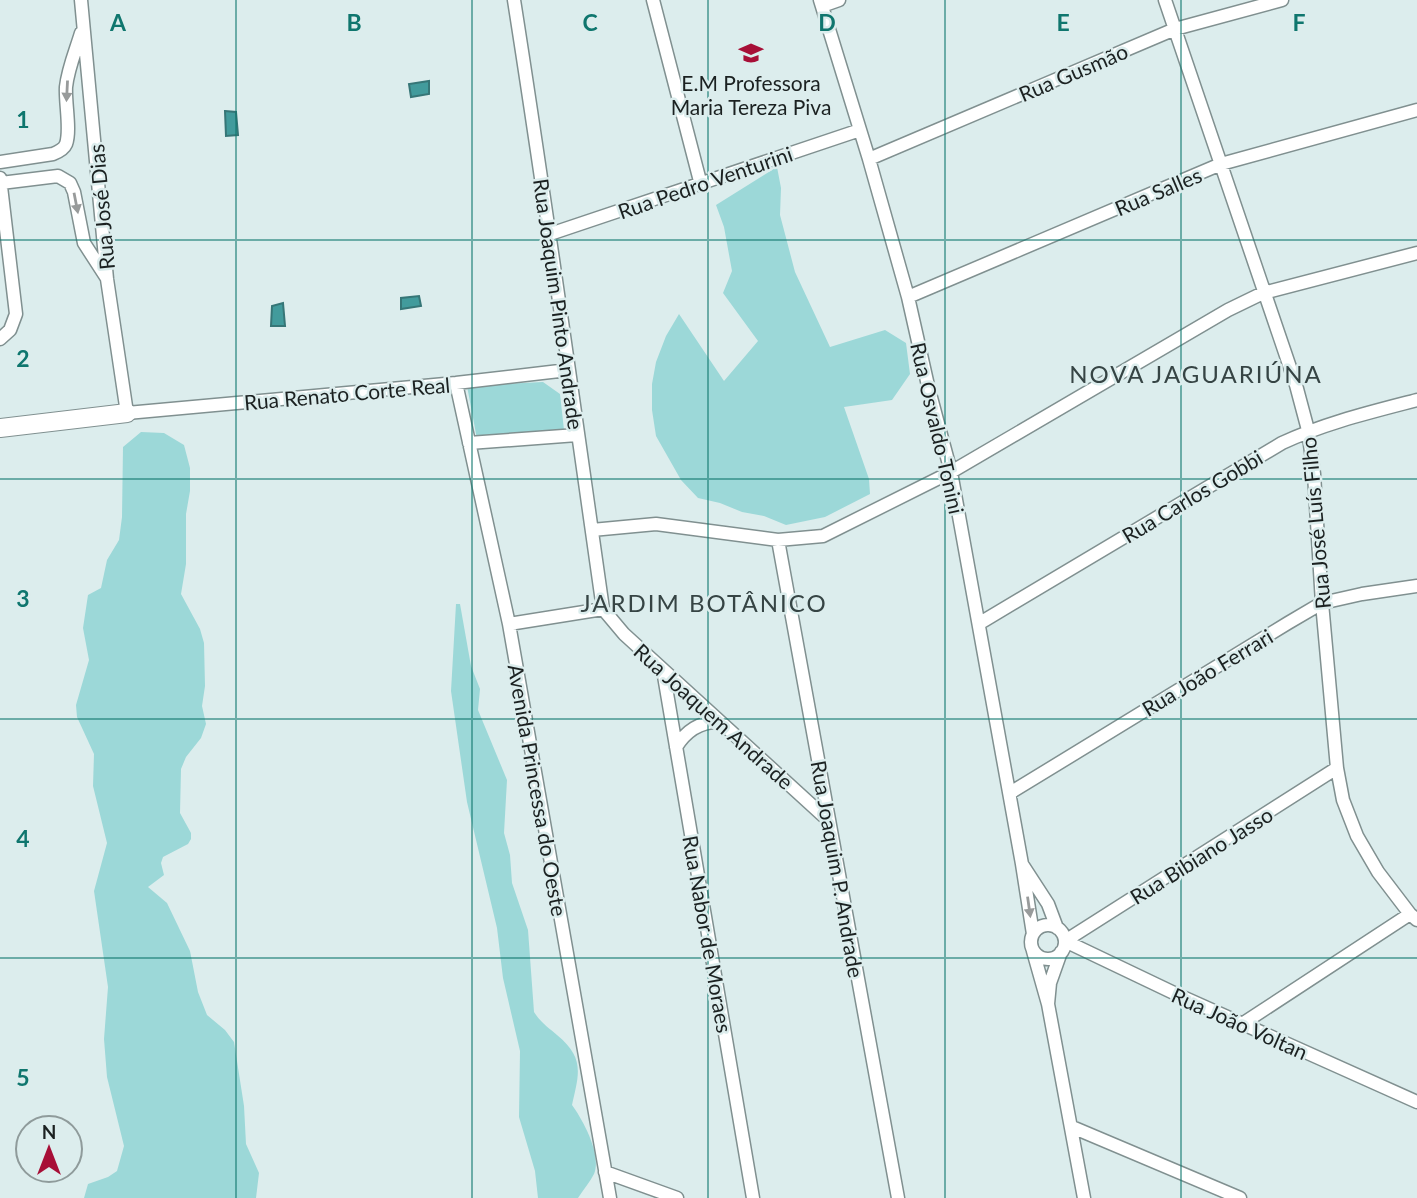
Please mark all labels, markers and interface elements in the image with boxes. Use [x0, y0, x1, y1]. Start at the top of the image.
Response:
text: A [109, 8, 127, 36]
text: B [346, 8, 362, 36]
text: C [582, 8, 598, 36]
text: D [818, 8, 836, 36]
text: E [1056, 8, 1070, 36]
text: F [1292, 8, 1306, 36]
street label: Rua Gusmão [1015, 38, 1131, 106]
school or university icon: E.M Professora Maria Tereza Piva [737, 39, 765, 67]
place label: E.M Professora Maria Tereza Piva [671, 70, 831, 119]
one-way arrow [61, 80, 72, 102]
text: 1 [16, 105, 30, 133]
street label: Rua Pedro Venturini [614, 140, 796, 224]
street label: Rua José Dias [83, 143, 119, 271]
street label: Rua Salles [1111, 162, 1205, 220]
street label: Rua Joaquim Pinto Andrade [529, 177, 589, 431]
one-way arrow [70, 192, 81, 214]
street label: Rua Osvaldo Tonini [906, 340, 970, 516]
text: 2 [16, 344, 30, 372]
district label: NOVA JAGUARIÚNA [1069, 359, 1323, 388]
street label: Rua Renato Corte Real [243, 372, 451, 414]
street label: Rua José Luís Filho [1295, 436, 1335, 610]
street label: Rua Carlos Gobbi [1117, 444, 1267, 548]
text: 3 [16, 584, 30, 612]
district label: JARDIM BOTÂNICO [580, 588, 828, 617]
street label: Rua João Ferrari [1137, 623, 1277, 721]
street label: Rua Joaquem Andrade [629, 638, 799, 794]
street label: Avenida Princessa do Oeste [504, 662, 572, 918]
street label: Rua Joaquim P. Andrade [807, 758, 869, 980]
street label: Rua Bibiano Jasso [1125, 801, 1277, 909]
text: 4 [16, 824, 30, 852]
street label: Rua Nabor de Moraes [678, 833, 738, 1035]
one-way arrow [1024, 896, 1035, 918]
street label: Rua João Voltan [1168, 982, 1312, 1064]
text: 5 [16, 1063, 30, 1091]
north arrow [14, 1114, 84, 1184]
text: N [42, 1120, 56, 1143]

